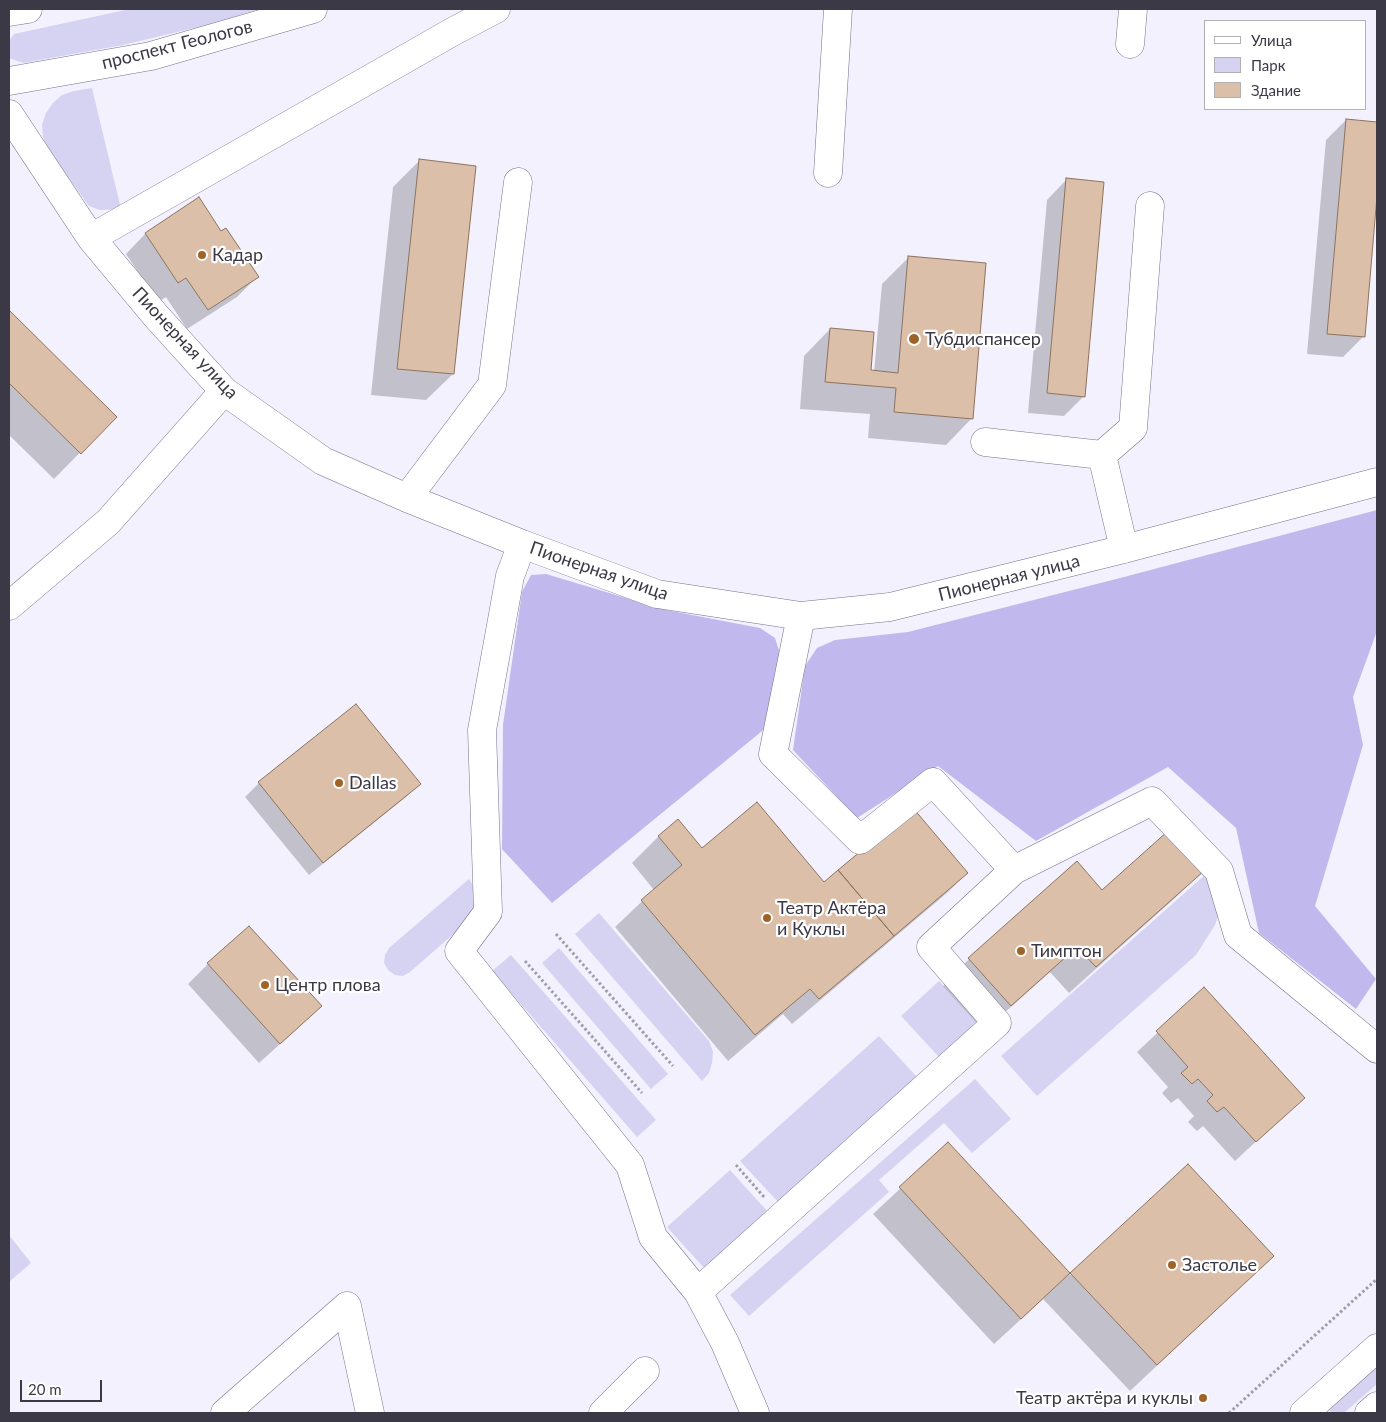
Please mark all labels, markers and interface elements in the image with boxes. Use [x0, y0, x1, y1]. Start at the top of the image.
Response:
street label: проспект Геологов [99, 16, 255, 74]
legend [1204, 20, 1366, 110]
text: Улица [1251, 31, 1292, 49]
text: Парк [1251, 56, 1285, 74]
text: Здание [1251, 81, 1301, 99]
place label: Кадар [212, 244, 263, 266]
marker: Кадар [196, 249, 208, 261]
street label: Пионерная улица [128, 283, 242, 403]
place label: Тубдиспансер [925, 328, 1041, 350]
marker: Тубдиспансер [907, 332, 921, 346]
street label: Пионерная улица [527, 537, 671, 605]
street label: Пионерная улица [936, 550, 1082, 606]
place label: Dallas [349, 772, 397, 794]
marker: Dallas [333, 777, 345, 789]
place label: Театр Актёра и Куклы [777, 897, 886, 940]
marker: Театр Актёра и Куклы [761, 912, 773, 924]
place label: Тимптон [1031, 940, 1102, 962]
marker: Тимптон [1015, 945, 1027, 957]
place label: Центр плова [275, 974, 381, 996]
marker: Центр плова [259, 979, 271, 991]
place label: Застолье [1182, 1254, 1257, 1276]
marker: Застолье [1166, 1259, 1178, 1271]
scale bar [22, 1370, 105, 1402]
text: 20 m [28, 1380, 62, 1398]
place label: Театр актёра и куклы [1016, 1387, 1193, 1409]
marker: Театр актёра и куклы [1197, 1392, 1209, 1404]

